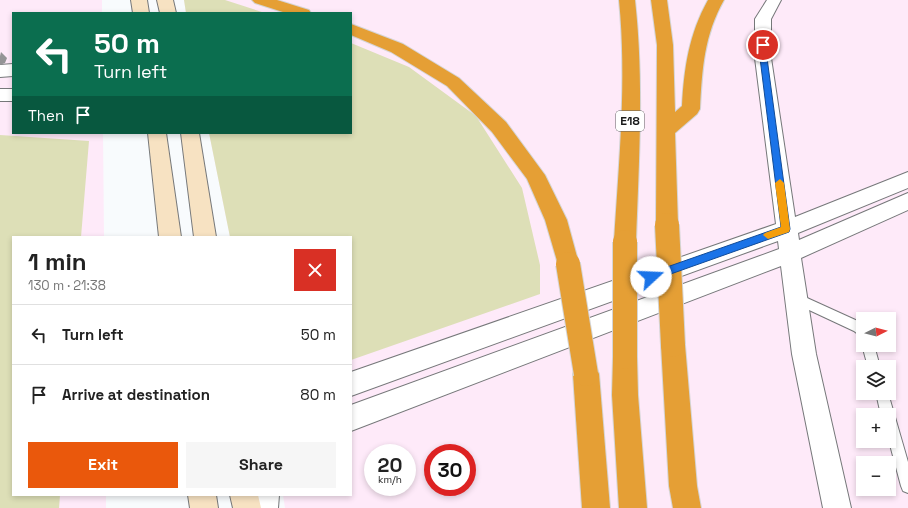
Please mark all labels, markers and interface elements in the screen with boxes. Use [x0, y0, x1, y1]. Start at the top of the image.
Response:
text: 50 m [94, 25, 160, 61]
icon: left [28, 28, 80, 80]
pin [746, 28, 780, 62]
icon: arrive [752, 34, 774, 56]
text: Turn left [94, 60, 167, 83]
icon: arrive [72, 104, 94, 126]
text: Then [28, 106, 64, 125]
road number: E18 [616, 111, 644, 131]
text: 1 min [28, 246, 87, 277]
button: close [294, 249, 336, 291]
position arrow [630, 256, 672, 298]
text: 130 m · 21:38 [28, 277, 106, 294]
north arrow [856, 312, 896, 352]
map controls [856, 312, 896, 496]
icon: left [28, 324, 50, 346]
text: Turn left [62, 325, 124, 344]
text: 50 m [301, 325, 336, 344]
button: layers [856, 360, 896, 400]
icon: arrive [28, 384, 50, 406]
text: Arrive at destination [62, 385, 210, 404]
text: 80 m [300, 385, 336, 404]
button: + [856, 408, 896, 448]
button: Exit [28, 442, 178, 488]
button: Share [186, 442, 336, 488]
speed limit sign: 30 [424, 444, 476, 496]
text: 20 [378, 452, 402, 478]
button: − [856, 456, 896, 496]
text: km/h [378, 473, 402, 486]

